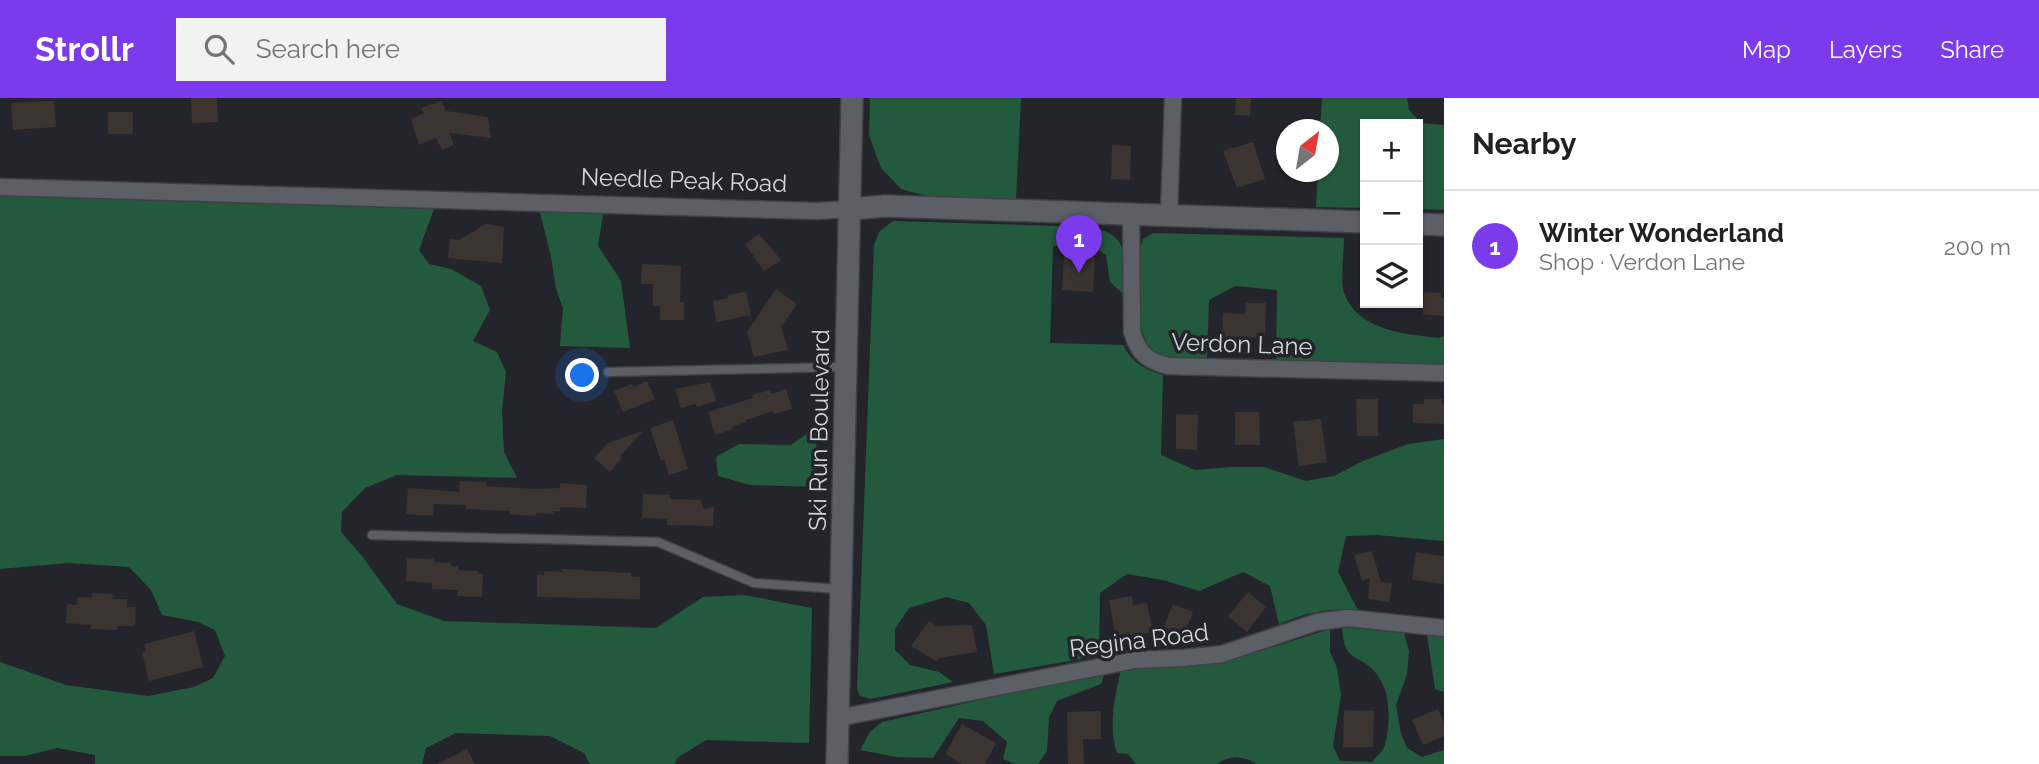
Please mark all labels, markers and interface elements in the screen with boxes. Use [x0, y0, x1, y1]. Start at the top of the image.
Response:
search box [176, 18, 666, 81]
text: Strollr [35, 30, 134, 69]
icon: search [200, 30, 238, 68]
text: Search here [256, 34, 400, 64]
text: Map [1742, 35, 1791, 64]
text: Layers [1829, 35, 1902, 64]
text: Share [1940, 35, 2004, 64]
north arrow [1276, 119, 1339, 182]
map controls [1360, 119, 1423, 308]
button: + [1360, 119, 1423, 182]
text: Nearby [1472, 126, 1576, 161]
street label: Needle Peak Road [580, 162, 788, 198]
button: − [1360, 182, 1423, 245]
pin: 1 [1056, 215, 1102, 273]
text: Winter Wonderland [1539, 218, 1784, 248]
text: 1 [1489, 233, 1501, 260]
text: 200 m [1944, 233, 2011, 260]
button: layers [1360, 245, 1423, 308]
text: Shop · Verdon Lane [1539, 248, 1745, 275]
street label: Verdon Lane [1171, 327, 1313, 361]
street label: Ski Run Boulevard [803, 329, 835, 531]
your location [565, 358, 599, 392]
street label: Regina Road [1068, 617, 1210, 663]

